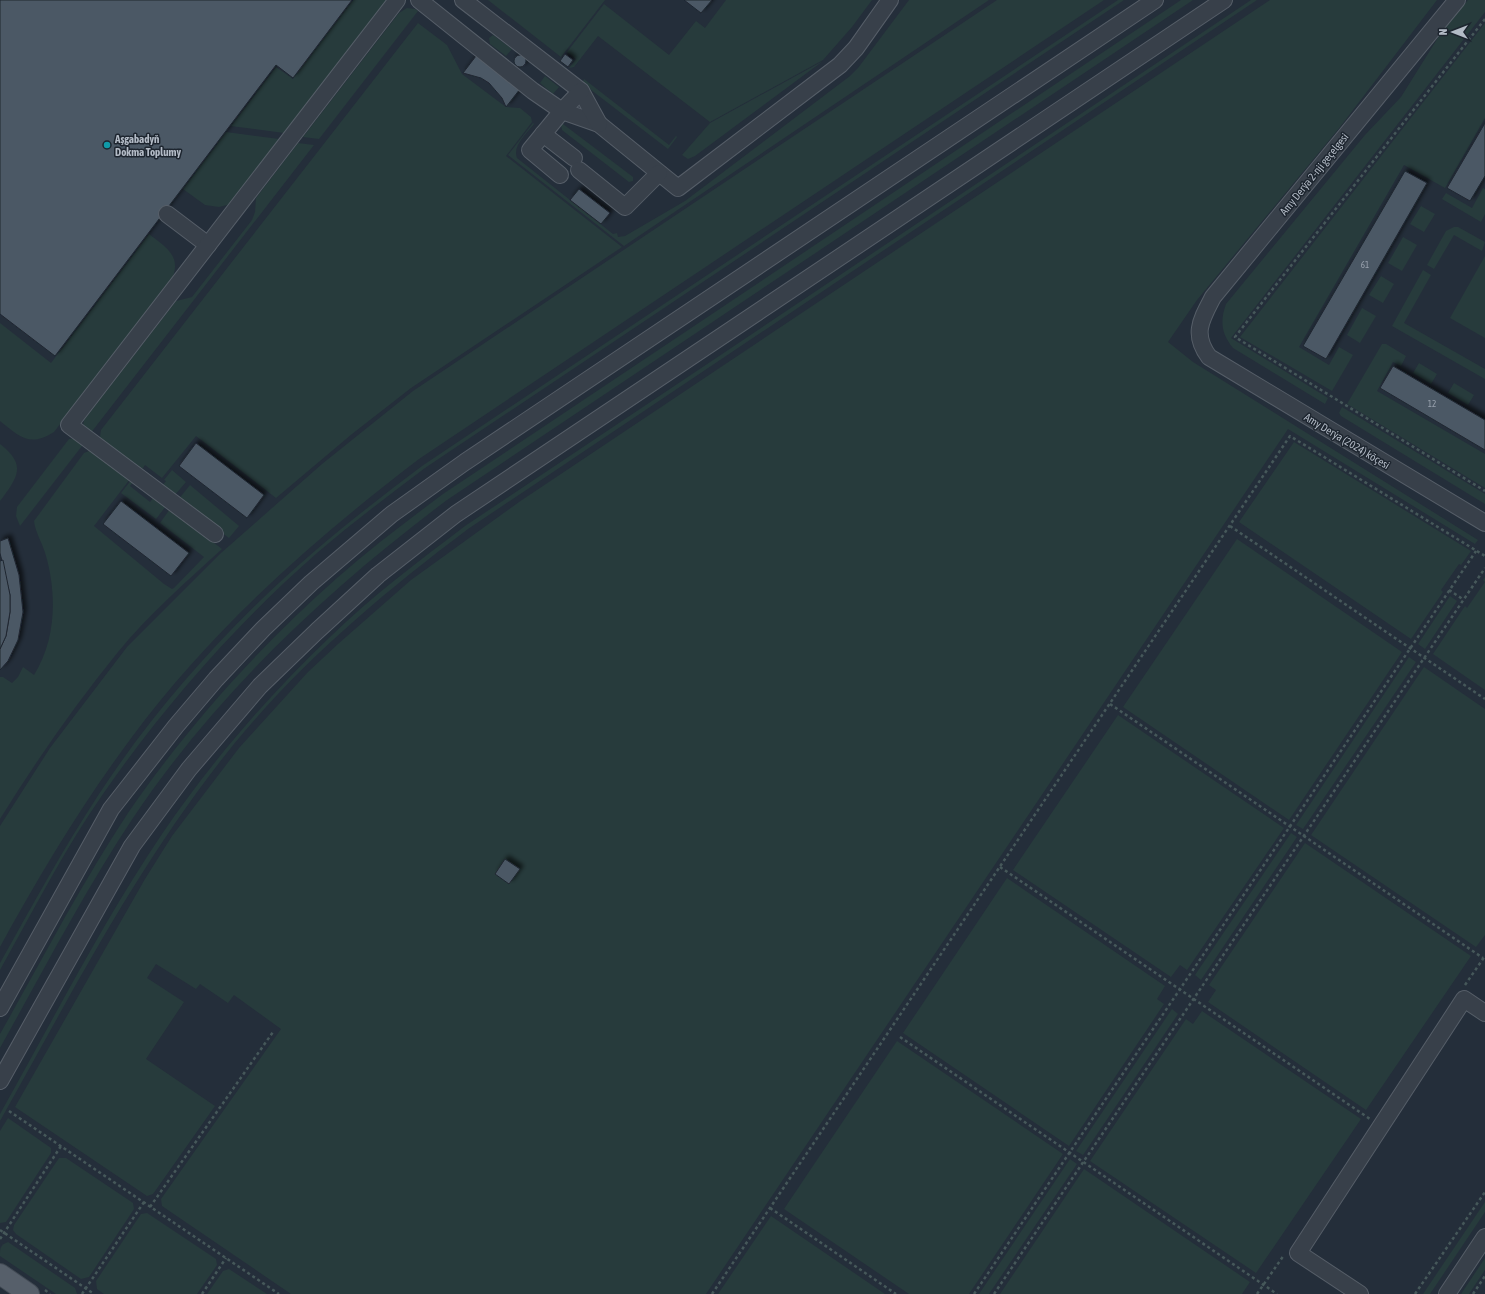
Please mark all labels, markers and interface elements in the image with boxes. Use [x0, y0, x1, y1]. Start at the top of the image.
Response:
north arrow [1433, 12, 1473, 52]
text: N [1437, 29, 1449, 35]
street label: Amy Derýa 2-nji geçelgesi [1277, 131, 1351, 217]
place label: Aşgabadyň Dokma Toplumy [114, 133, 181, 158]
marker: Aşgabadyň Dokma Toplumy [102, 140, 112, 150]
house number: 61 [1361, 260, 1369, 270]
house number: 12 [1428, 399, 1436, 409]
street label: Amy Derýa (2024) köçesi [1302, 411, 1392, 471]

